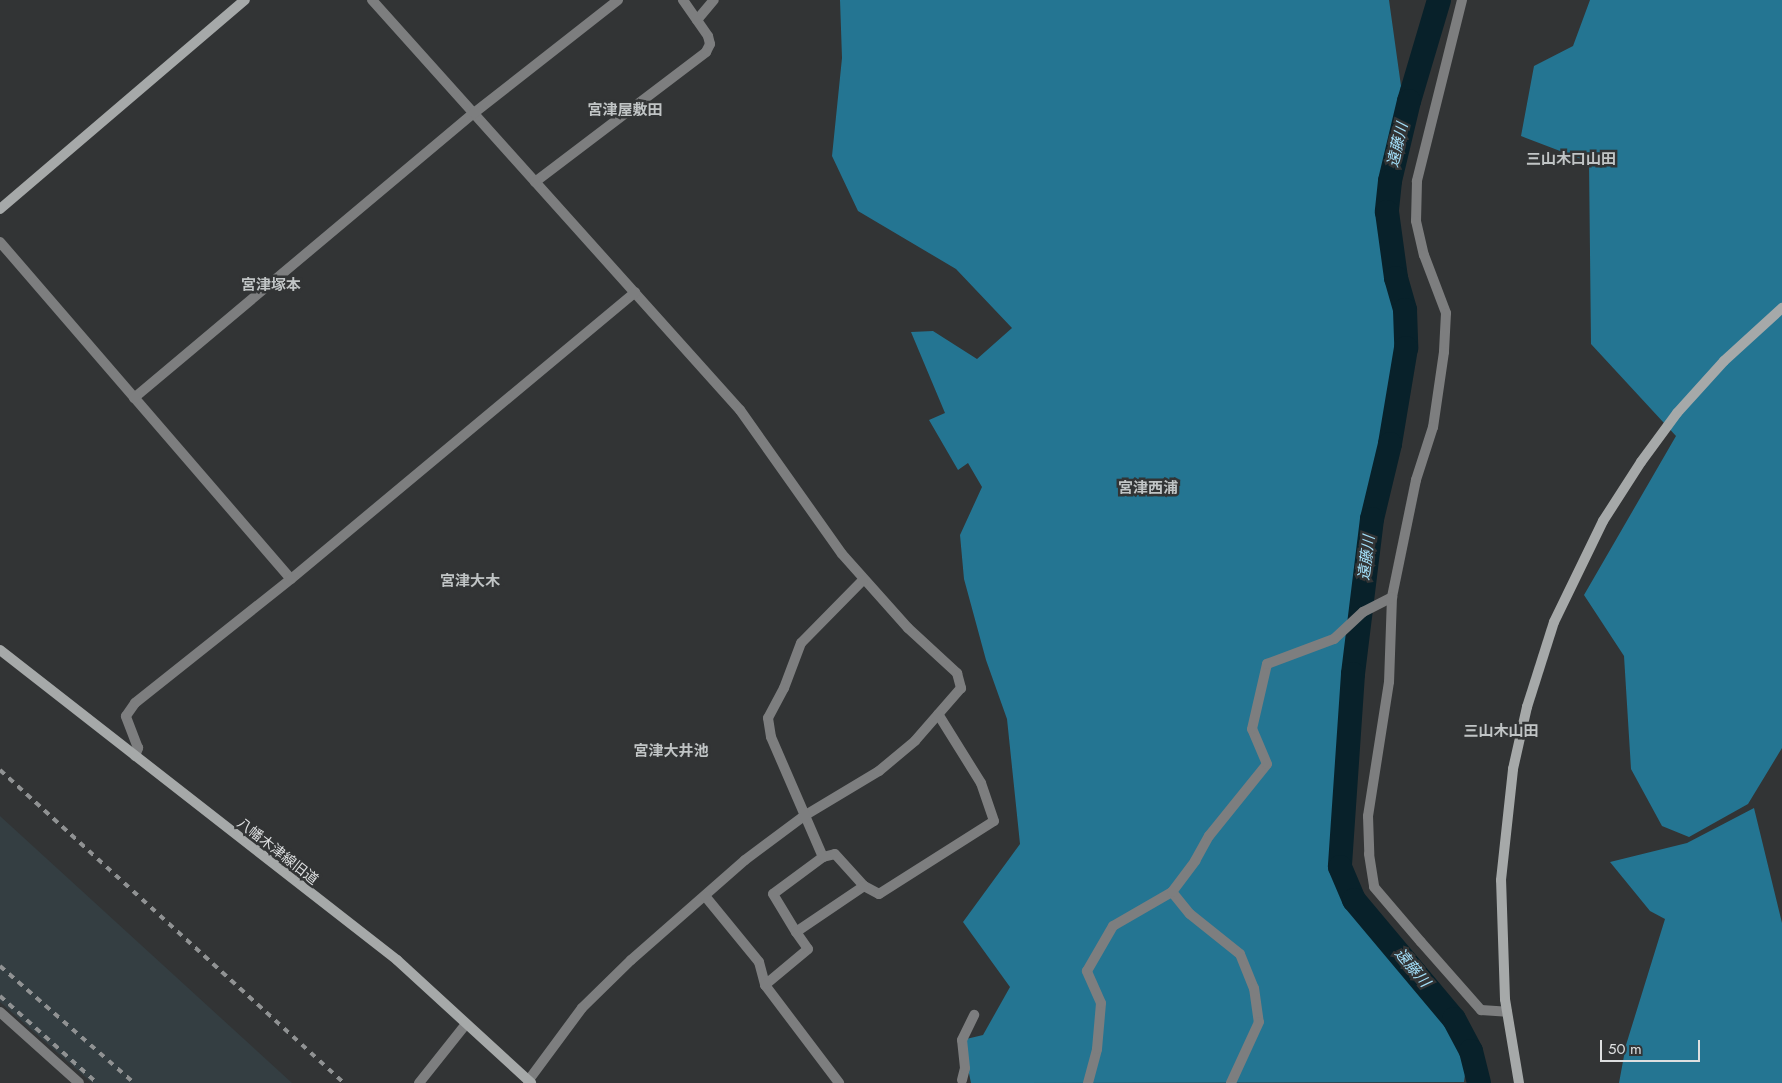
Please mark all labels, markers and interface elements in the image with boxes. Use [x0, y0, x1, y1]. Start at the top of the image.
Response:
district label: 宮津屋敷田 [588, 102, 662, 120]
water label: 遠藤川 [1384, 121, 1412, 169]
district label: 三山木口山田 [1526, 151, 1616, 169]
district label: 宮津塚本 [241, 277, 301, 295]
district label: 宮津西浦 [1118, 480, 1178, 498]
water label: 遠藤川 [1355, 535, 1379, 581]
district label: 宮津大木 [440, 573, 500, 591]
district label: 三山木山田 [1464, 723, 1538, 741]
district label: 宮津大井池 [634, 743, 708, 761]
street label: 八幡木津線旧道 [234, 814, 322, 888]
water label: 遠藤川 [1391, 945, 1433, 991]
scale bar [1602, 1030, 1702, 1062]
text: 50 m [1608, 1038, 1642, 1060]

